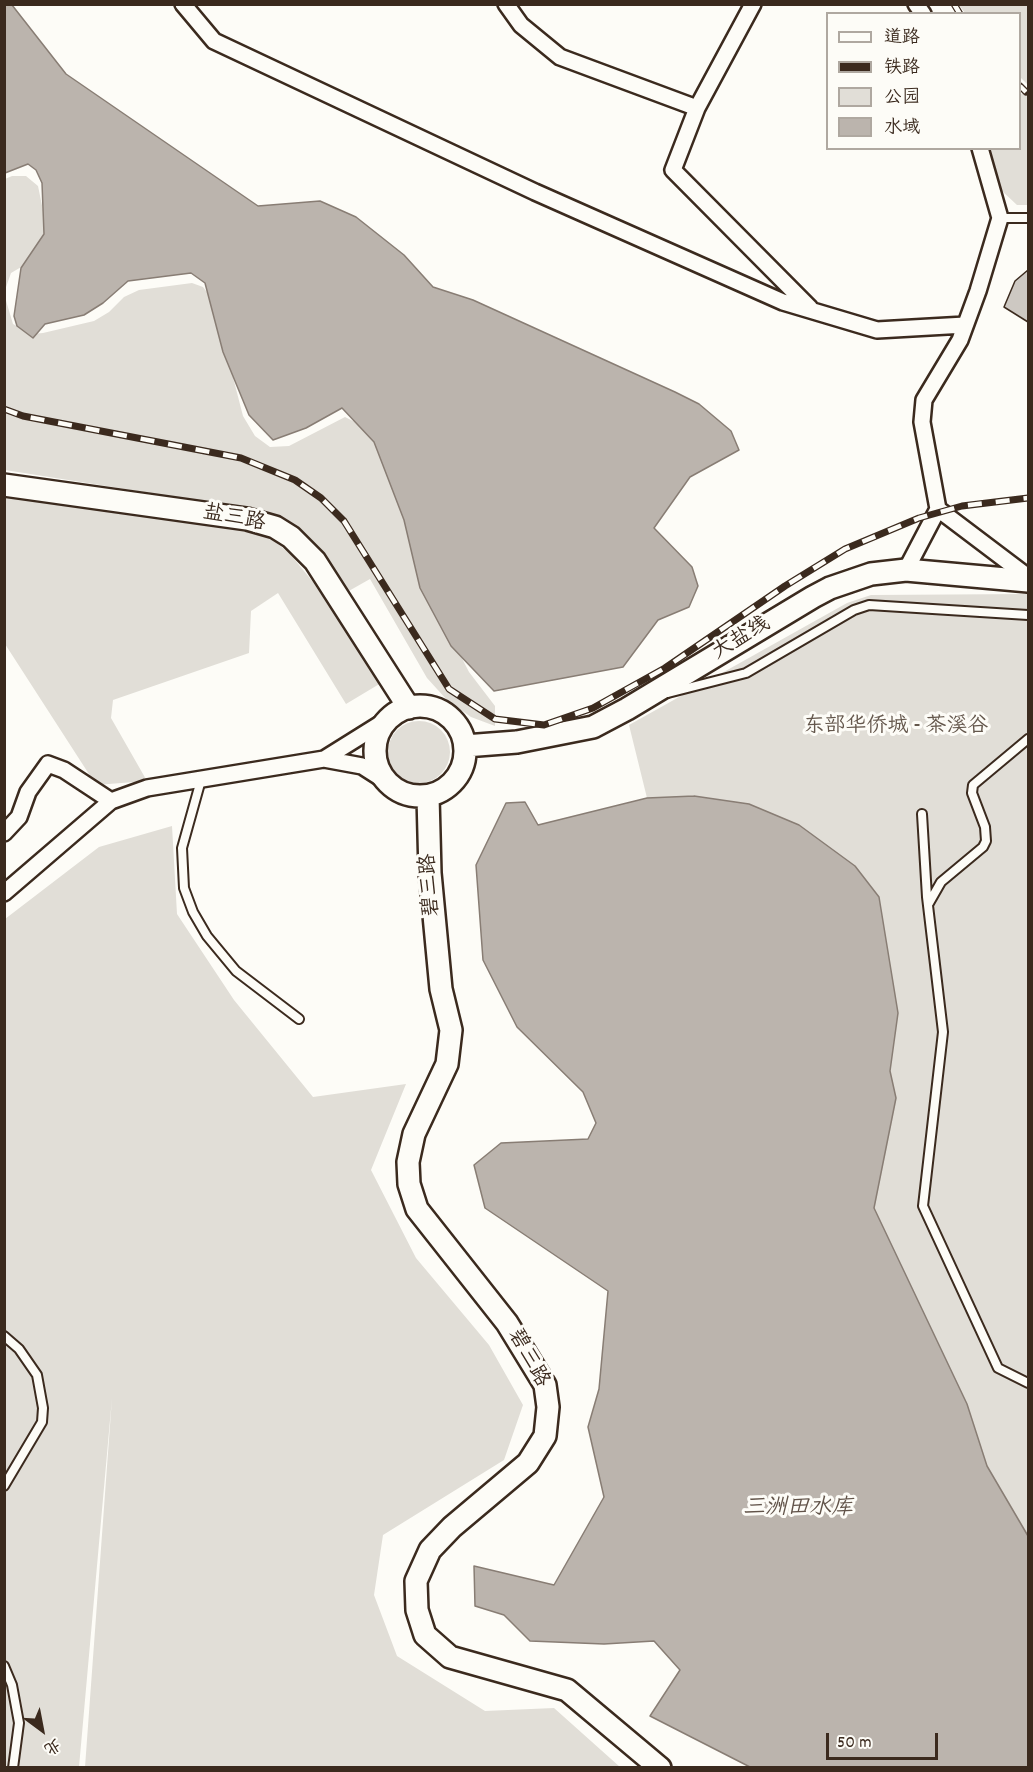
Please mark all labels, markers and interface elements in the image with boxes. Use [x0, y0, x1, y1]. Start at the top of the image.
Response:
legend [826, 12, 1021, 150]
text: 道路 [884, 26, 920, 51]
text: 铁路 [884, 56, 920, 81]
text: 公园 [884, 86, 920, 111]
text: 水域 [884, 116, 920, 141]
street label: 盐三路 [201, 502, 267, 538]
street label: 大盐线 [709, 613, 775, 667]
park label: 东部华侨城 - 茶溪谷 [804, 715, 988, 741]
street label: 碧三路 [417, 853, 447, 917]
street label: 碧三路 [501, 1325, 553, 1393]
water label: 三洲田水库 [743, 1497, 853, 1523]
north arrow [12, 1700, 72, 1760]
scale bar [829, 1721, 942, 1759]
text: 50 m [837, 1731, 872, 1756]
text: 北 [39, 1732, 65, 1760]

